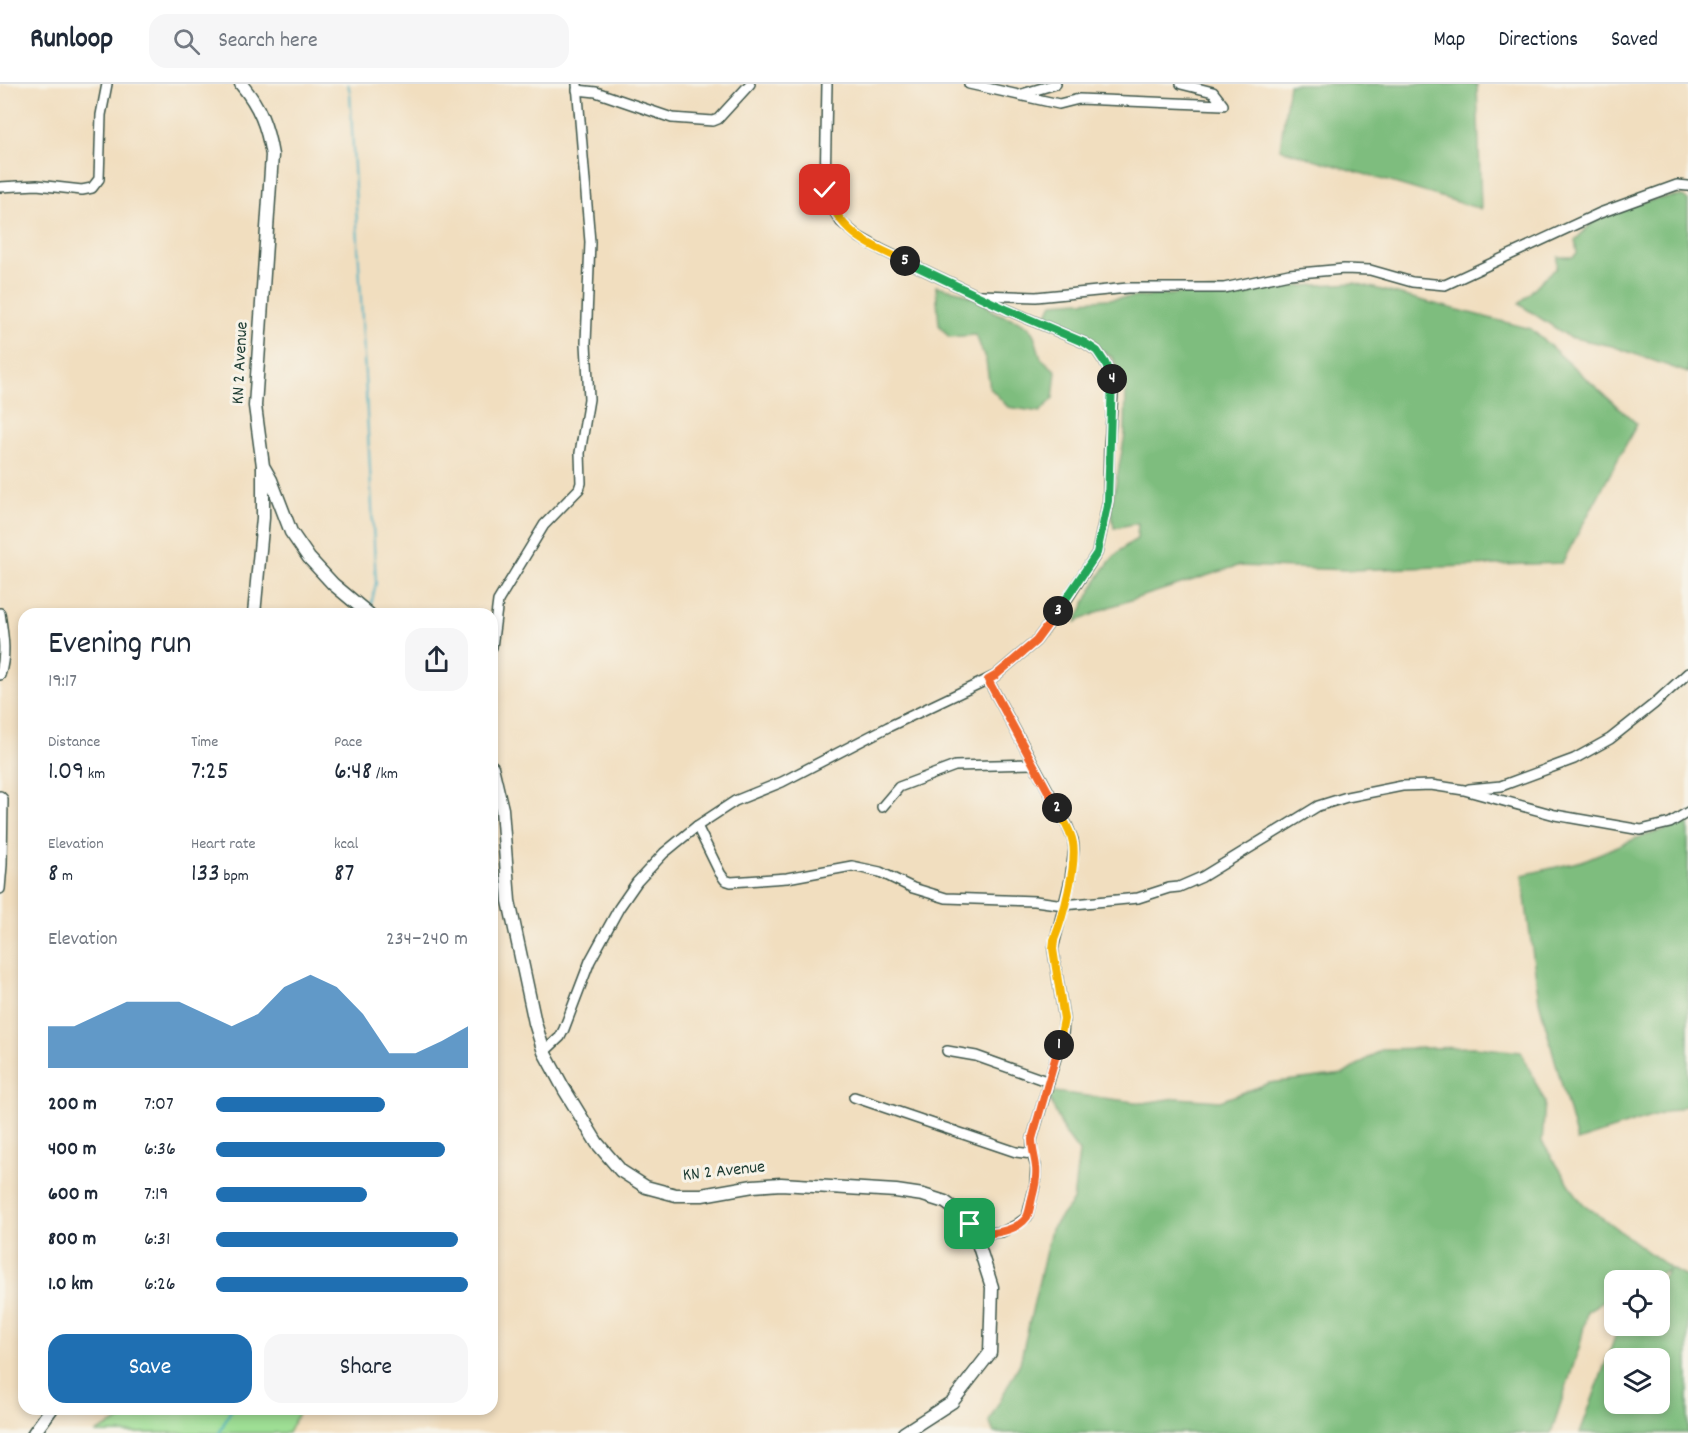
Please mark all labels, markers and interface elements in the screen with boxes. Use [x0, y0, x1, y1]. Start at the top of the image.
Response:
search box [149, 14, 569, 68]
text: Runloop [30, 21, 113, 61]
icon: search [170, 25, 203, 58]
text: Search here [218, 26, 318, 57]
text: Map [1434, 26, 1465, 56]
text: Directions [1498, 26, 1578, 56]
text: Saved [1611, 26, 1658, 56]
pin [799, 164, 850, 215]
icon: check [808, 173, 841, 206]
pin: 5 [890, 246, 920, 276]
text: 5 [901, 249, 909, 272]
street label: KN 2 Avenue [226, 321, 256, 405]
pin: 4 [1097, 364, 1127, 394]
text: 4 [1109, 367, 1115, 390]
pin: 3 [1043, 596, 1073, 626]
text: 3 [1054, 599, 1062, 622]
text: Evening run [48, 622, 192, 669]
button: share [405, 628, 468, 691]
text: 19:17 [48, 668, 77, 696]
text: Distance [48, 731, 100, 754]
text: Time [191, 731, 218, 754]
text: Pace [334, 731, 362, 754]
text: 1.09 [48, 754, 84, 791]
text: 7:25 [191, 754, 229, 791]
text: 6:48 [334, 754, 372, 791]
text: km [84, 763, 105, 786]
text: /km [372, 763, 398, 786]
pin: 2 [1042, 793, 1072, 823]
text: 2 [1054, 796, 1061, 819]
text: Elevation [48, 833, 104, 856]
text: Heart rate [191, 833, 256, 856]
text: kcal [334, 833, 358, 856]
text: 8 [48, 856, 58, 893]
text: 133 [191, 856, 220, 893]
text: 87 [334, 856, 354, 893]
text: m [58, 865, 73, 888]
text: bpm [220, 865, 249, 888]
text: Elevation [48, 926, 118, 954]
text: 234–240 m [386, 926, 468, 954]
pin: 1 [1044, 1030, 1074, 1060]
text: 1 [1057, 1033, 1061, 1056]
text: 200 m [48, 1091, 97, 1119]
text: 7:07 [144, 1091, 174, 1119]
text: 400 m [48, 1136, 96, 1164]
text: 6:36 [144, 1136, 176, 1164]
street label: KN 2 Avenue [682, 1155, 766, 1189]
text: 600 m [48, 1181, 98, 1209]
text: 7:19 [144, 1181, 169, 1209]
pin [944, 1198, 995, 1249]
icon: arrive [953, 1207, 986, 1240]
text: 800 m [48, 1226, 96, 1254]
text: 6:31 [144, 1226, 170, 1254]
map controls [1604, 1270, 1670, 1414]
button: locate [1604, 1270, 1670, 1336]
text: 1.0 km [48, 1271, 93, 1299]
text: 6:26 [144, 1271, 176, 1299]
button: Save [48, 1334, 252, 1403]
button: Share [264, 1334, 468, 1403]
button: layers [1604, 1348, 1670, 1414]

